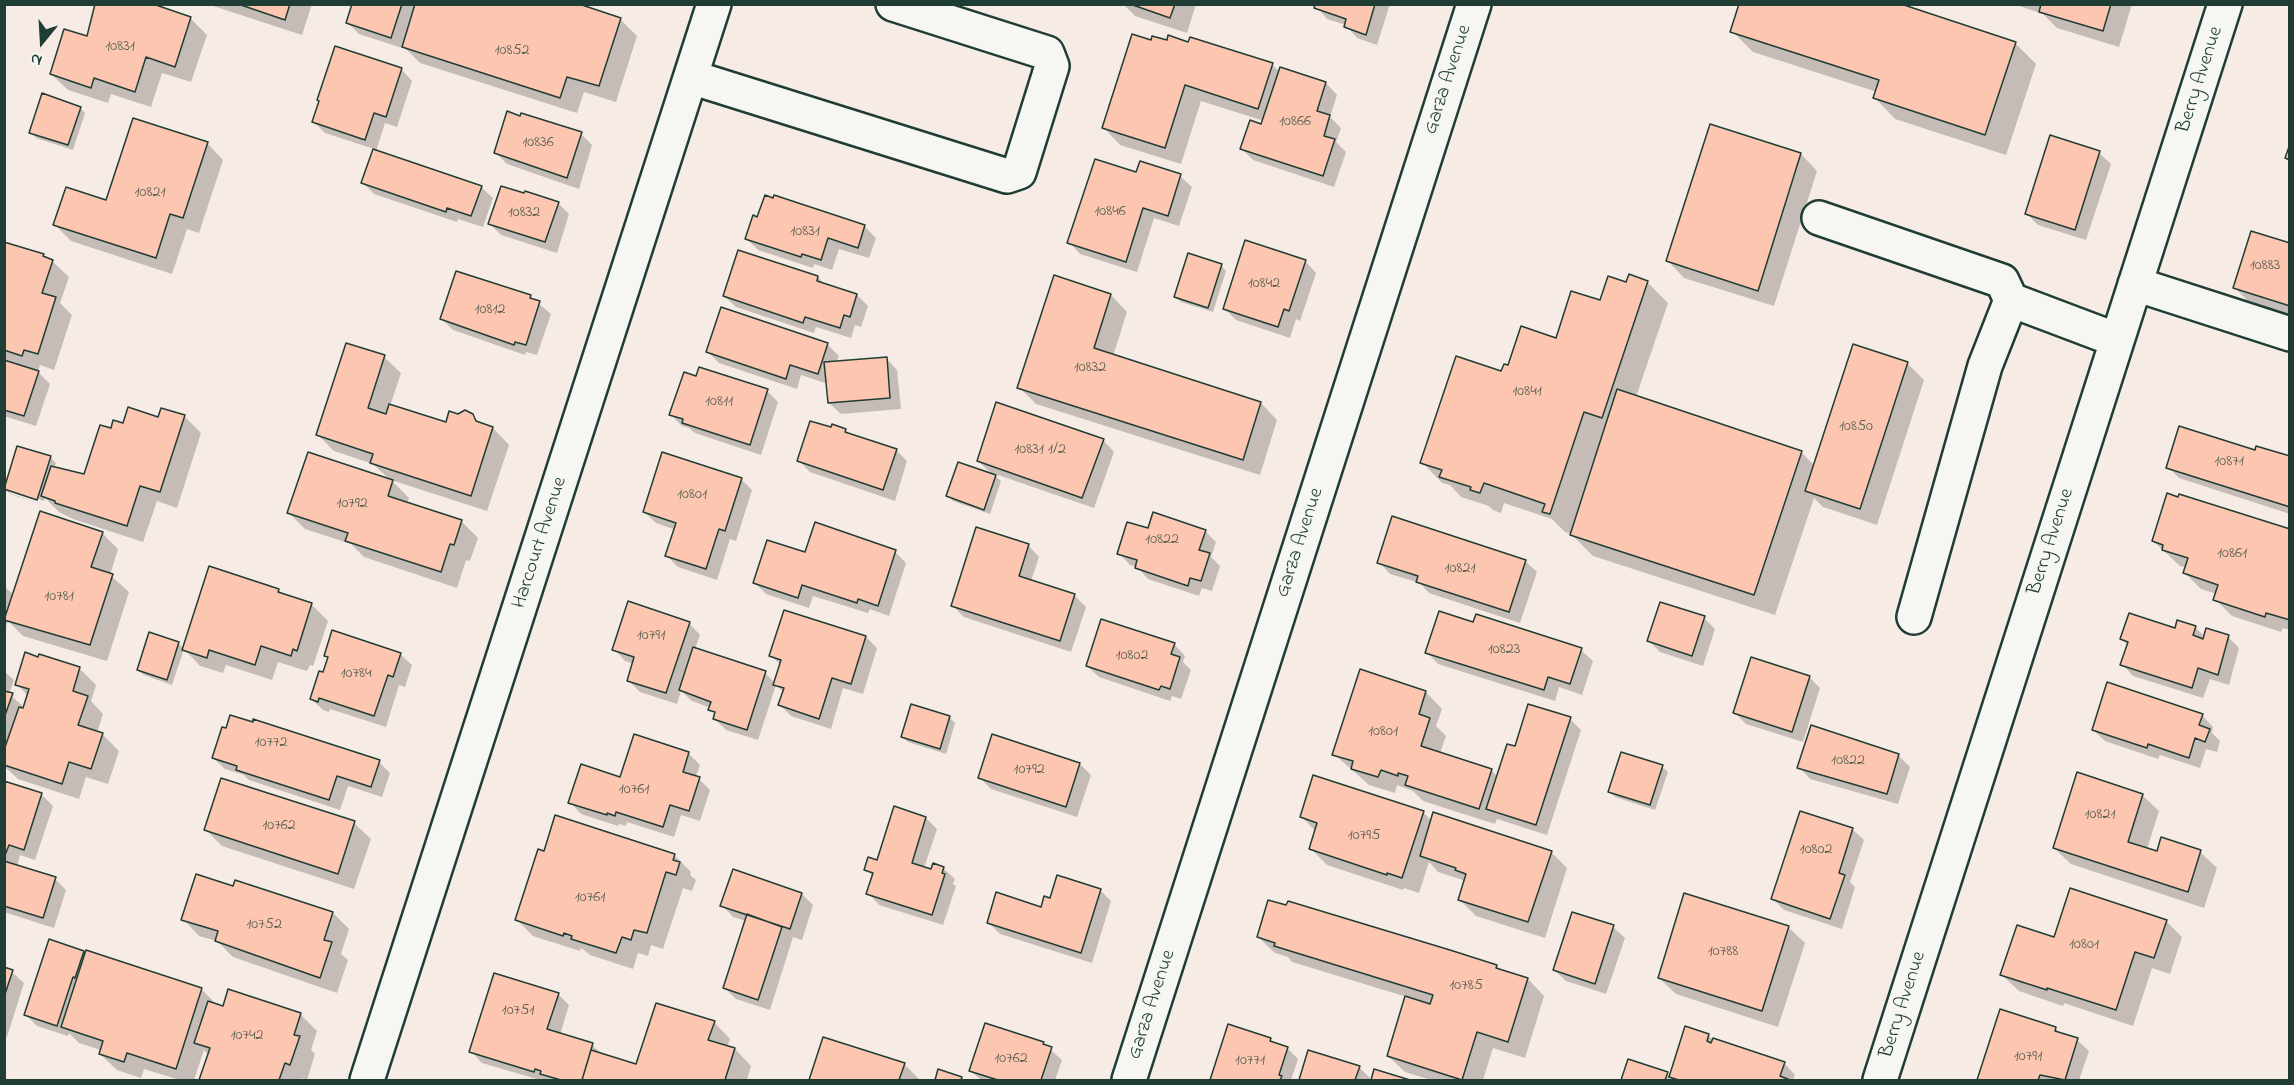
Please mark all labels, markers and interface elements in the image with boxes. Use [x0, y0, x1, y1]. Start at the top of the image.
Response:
north arrow [12, 12, 72, 72]
street label: Garza Avenue [1420, 22, 1478, 138]
street label: Berry Avenue [2172, 24, 2230, 136]
house number: 10831 [105, 37, 135, 57]
house number: 10852 [494, 41, 530, 61]
text: N [28, 46, 45, 72]
house number: 10866 [1279, 112, 1311, 132]
house number: 10836 [522, 133, 554, 153]
house number: 10821 [134, 183, 166, 203]
house number: 10846 [1094, 202, 1126, 222]
house number: 10832 [508, 203, 540, 223]
house number: 10831 [790, 222, 820, 242]
house number: 10883 [2250, 256, 2280, 276]
house number: 10842 [1248, 274, 1280, 294]
house number: 10812 [474, 300, 506, 320]
house number: 10832 [1074, 358, 1106, 378]
house number: 10841 [1512, 382, 1542, 402]
house number: 10811 [705, 392, 733, 412]
house number: 10850 [1839, 417, 1873, 437]
house number: 10831 1/2 [1014, 440, 1066, 460]
house number: 10871 [2214, 452, 2244, 472]
street label: Harcourt Avenue [508, 474, 574, 612]
house number: 10801 [677, 485, 707, 505]
street label: Garza Avenue [1272, 485, 1330, 601]
street label: Berry Avenue [2023, 486, 2081, 598]
house number: 10792 [336, 494, 368, 514]
house number: 10822 [1145, 530, 1179, 550]
house number: 10861 [2217, 544, 2247, 564]
house number: 10821 [1444, 559, 1476, 579]
house number: 10781 [44, 587, 74, 607]
house number: 10791 [637, 626, 665, 646]
house number: 10823 [1488, 640, 1520, 660]
house number: 10802 [1116, 646, 1148, 666]
house number: 10784 [340, 664, 372, 684]
house number: 10801 [1368, 722, 1398, 742]
house number: 10772 [254, 733, 288, 753]
house number: 10822 [1831, 751, 1865, 771]
house number: 10792 [1013, 760, 1045, 780]
house number: 10761 [619, 780, 649, 800]
house number: 10821 [2084, 805, 2116, 825]
house number: 10762 [262, 816, 296, 836]
house number: 10795 [1348, 826, 1380, 846]
house number: 10802 [1800, 840, 1832, 860]
house number: 10761 [575, 888, 605, 908]
house number: 10752 [246, 915, 282, 935]
house number: 10801 [2069, 935, 2099, 955]
house number: 10788 [1708, 942, 1738, 962]
street label: Garza Avenue [1124, 947, 1182, 1063]
street label: Berry Avenue [1875, 949, 1933, 1061]
house number: 10785 [1449, 976, 1483, 996]
house number: 10751 [502, 1001, 534, 1021]
house number: 10742 [230, 1026, 264, 1046]
house number: 10791 [2014, 1047, 2042, 1067]
house number: 10762 [994, 1049, 1028, 1069]
house number: 10771 [1235, 1051, 1265, 1071]

